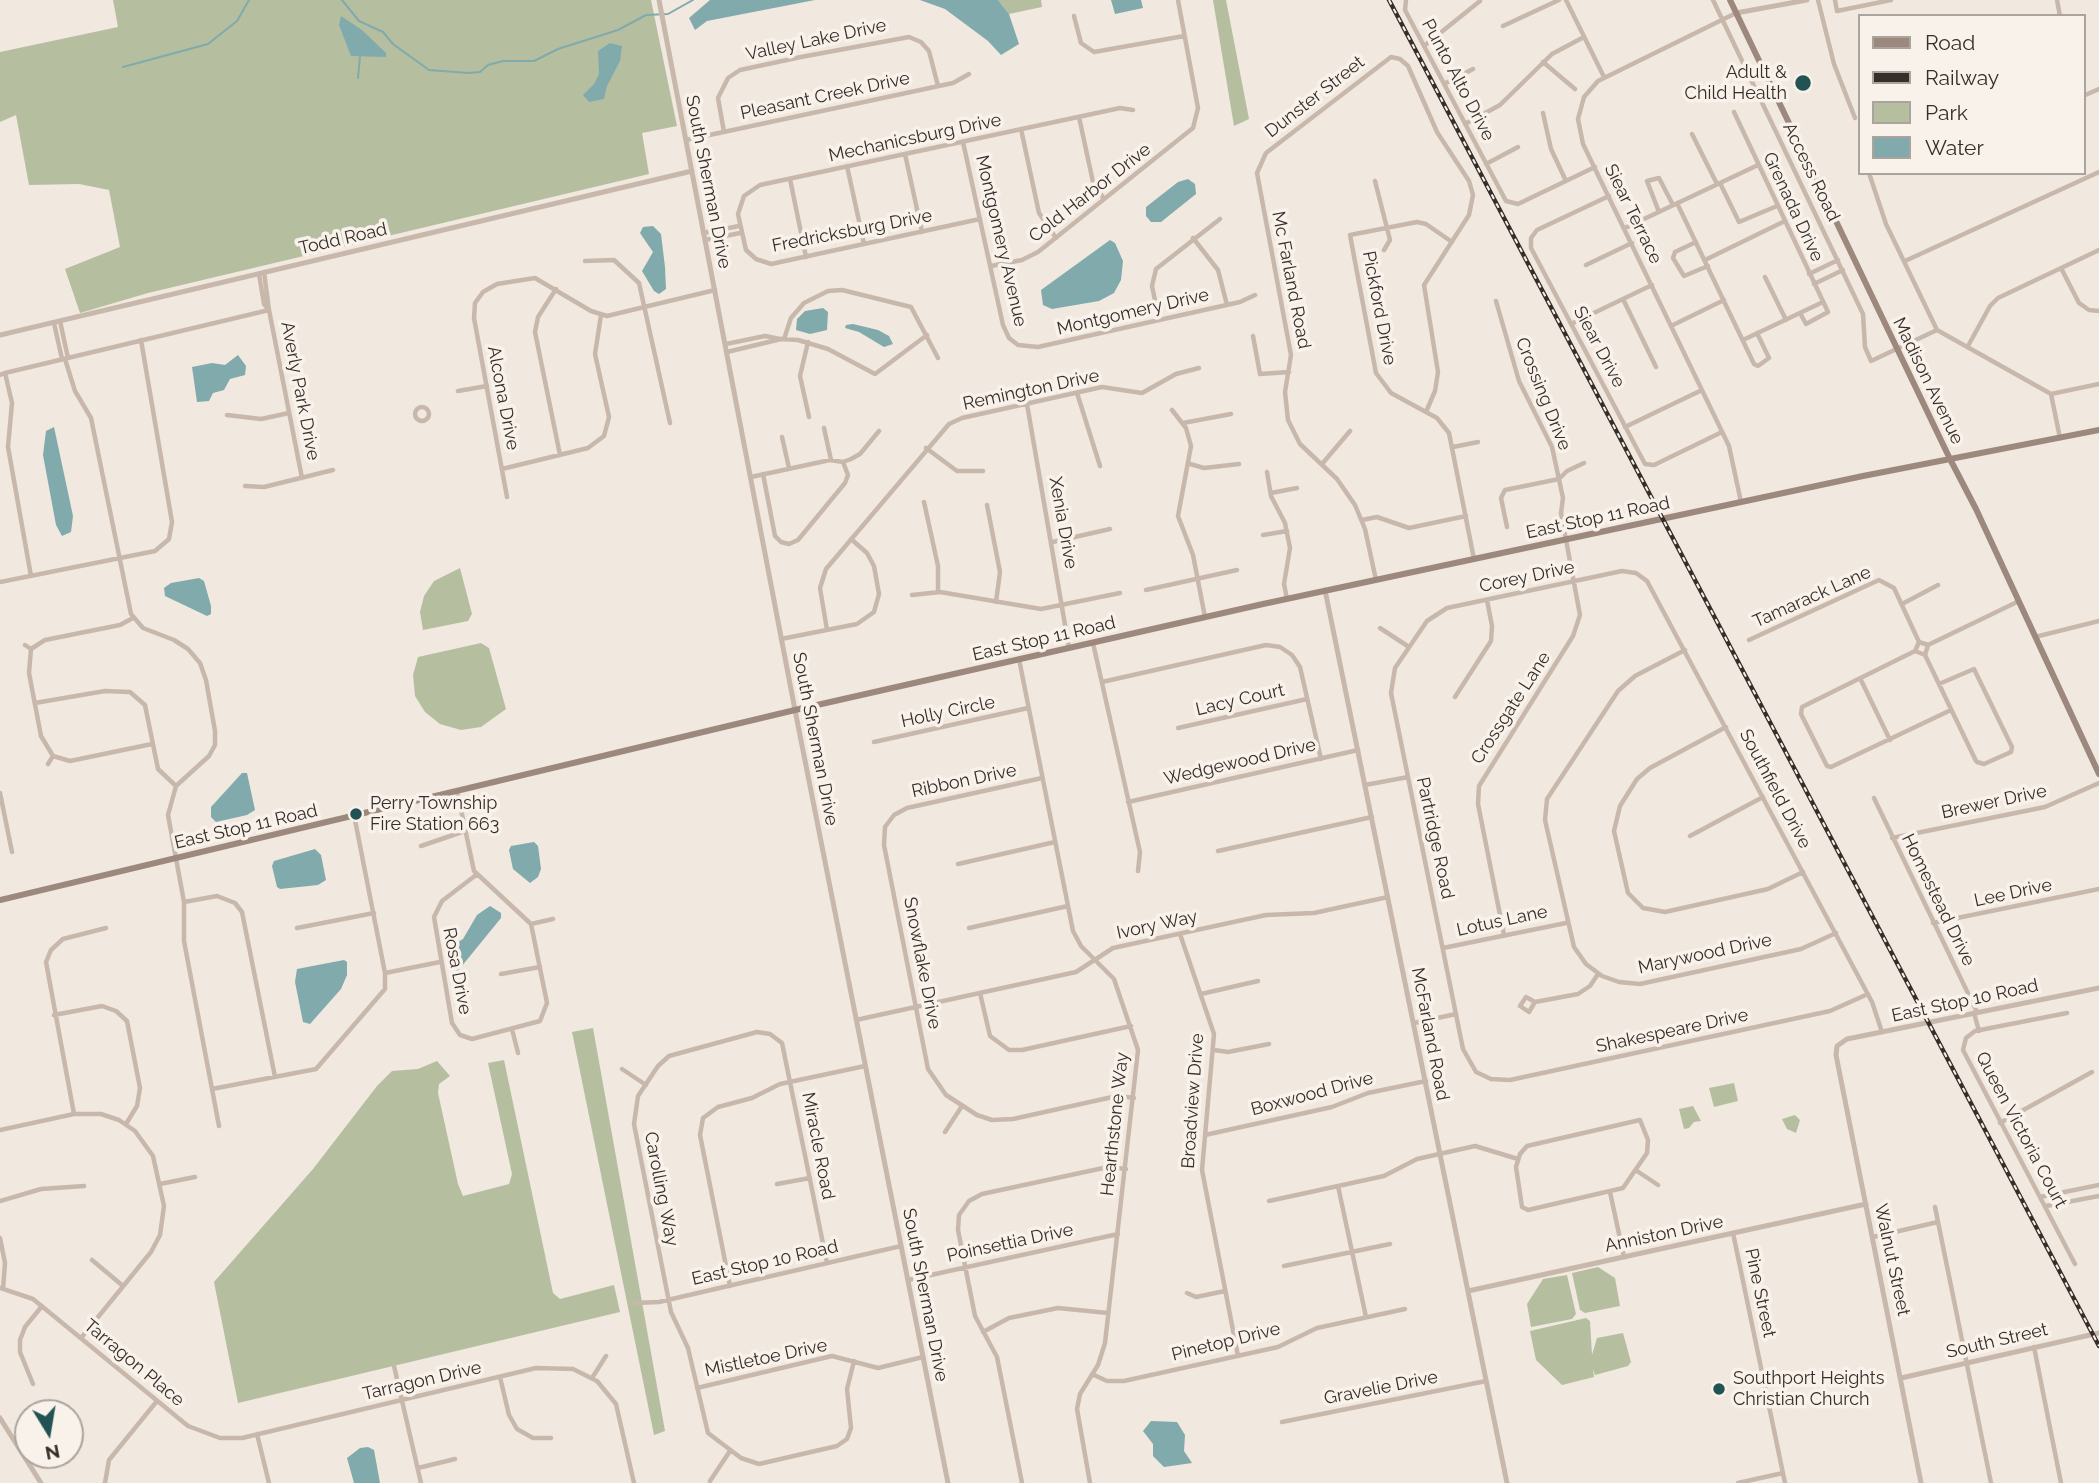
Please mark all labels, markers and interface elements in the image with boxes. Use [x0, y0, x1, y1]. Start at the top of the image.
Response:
legend [1857, 14, 2085, 175]
street label: Valley Lake Drive [744, 15, 888, 65]
street label: Punto Alto Drive [1417, 15, 1499, 145]
text: Road [1925, 30, 1975, 55]
street label: Dunster Street [1261, 52, 1369, 142]
place label: Adult & Child Health [1685, 62, 1787, 104]
text: Railway [1925, 65, 1999, 90]
street label: Pleasant Creek Drive [738, 67, 912, 125]
marker: Adult & Child Health [1793, 73, 1813, 93]
street label: South Sherman Drive [681, 93, 735, 271]
text: Park [1925, 100, 1968, 125]
street label: Mechanicsburg Drive [827, 109, 1003, 167]
street label: Access Road [1778, 119, 1844, 225]
text: Water [1925, 135, 1984, 160]
street label: Cold Harbor Drive [1025, 139, 1155, 247]
street label: Grenada Drive [1758, 149, 1828, 265]
street label: Montgomery Avenue [971, 153, 1031, 329]
street label: Siear Terrace [1600, 161, 1666, 267]
street label: Fredricksburg Drive [770, 205, 934, 257]
street label: Mc Farland Road [1267, 209, 1315, 351]
street label: Todd Road [297, 218, 389, 260]
street label: Pickford Drive [1357, 249, 1401, 367]
street label: Montgomery Drive [1055, 284, 1211, 340]
street label: Siear Drive [1569, 303, 1629, 391]
street label: Madison Avenue [1888, 314, 1968, 448]
street label: Averly Park Drive [276, 320, 324, 462]
street label: Crossing Drive [1511, 335, 1575, 453]
street label: Alcona Drive [482, 344, 524, 452]
street label: Remington Drive [961, 365, 1101, 415]
street label: Xenia Drive [1044, 475, 1082, 571]
street label: East Stop 11 Road [1524, 492, 1672, 544]
street label: Corey Drive [1477, 556, 1577, 598]
street label: Tamarack Lane [1750, 561, 1874, 633]
street label: East Stop 11 Road [970, 612, 1118, 666]
street label: Crossgate Lane [1467, 648, 1555, 768]
street label: South Sherman Drive [788, 650, 842, 828]
street label: Lacy Court [1193, 679, 1287, 721]
street label: Holly Circle [899, 692, 997, 732]
street label: Southfield Drive [1734, 726, 1816, 852]
street label: Wedgewood Drive [1162, 734, 1318, 790]
street label: Ribbon Drive [910, 759, 1018, 803]
street label: Partridge Road [1412, 775, 1458, 901]
street label: Brewer Drive [1939, 780, 2049, 824]
place label: Perry Township Fire Station 663 [370, 793, 499, 836]
street label: East Stop 11 Road [172, 800, 320, 854]
marker: Perry Township Fire Station 663 [348, 806, 364, 822]
street label: Homestead Drive [1897, 830, 1979, 970]
street label: Lee Drive [1972, 874, 2054, 912]
street label: Snowflake Drive [899, 895, 945, 1031]
street label: Lotus Lane [1455, 901, 1549, 941]
street label: Ivory Way [1115, 906, 1199, 944]
street label: Rosa Drive [438, 926, 476, 1016]
street label: Marywood Drive [1636, 929, 1774, 979]
street label: McFarland Road [1406, 966, 1454, 1102]
street label: East Stop 10 Road [1890, 975, 2040, 1027]
street label: Shakespeare Drive [1594, 1004, 1750, 1058]
street label: Broadview Drive [1177, 1033, 1209, 1169]
street label: Queen Victoria Court [1971, 1048, 2071, 1212]
street label: Hearthstone Way [1097, 1051, 1133, 1197]
street label: Boxwood Drive [1248, 1067, 1376, 1121]
street label: Miracle Road [797, 1090, 839, 1202]
street label: Carolling Way [639, 1130, 683, 1248]
street label: Walnut Street [1870, 1202, 1914, 1318]
street label: South Sherman Drive [898, 1206, 952, 1384]
street label: Anniston Drive [1603, 1211, 1725, 1257]
street label: Poinsettia Drive [945, 1219, 1075, 1267]
street label: East Stop 10 Road [690, 1236, 840, 1290]
street label: Pine Street [1740, 1246, 1780, 1340]
street label: Tarragon Place [79, 1315, 189, 1411]
street label: Pinetop Drive [1169, 1318, 1283, 1366]
street label: South Street [1944, 1319, 2050, 1363]
street label: Mistletoe Drive [703, 1334, 829, 1382]
street label: Tarragon Drive [361, 1357, 483, 1405]
street label: Gravelie Drive [1322, 1366, 1440, 1410]
place label: Southport Heights Christian Church [1733, 1368, 1884, 1410]
marker: Southport Heights Christian Church [1711, 1381, 1727, 1397]
north arrow [14, 1399, 84, 1469]
text: N [43, 1440, 62, 1465]

